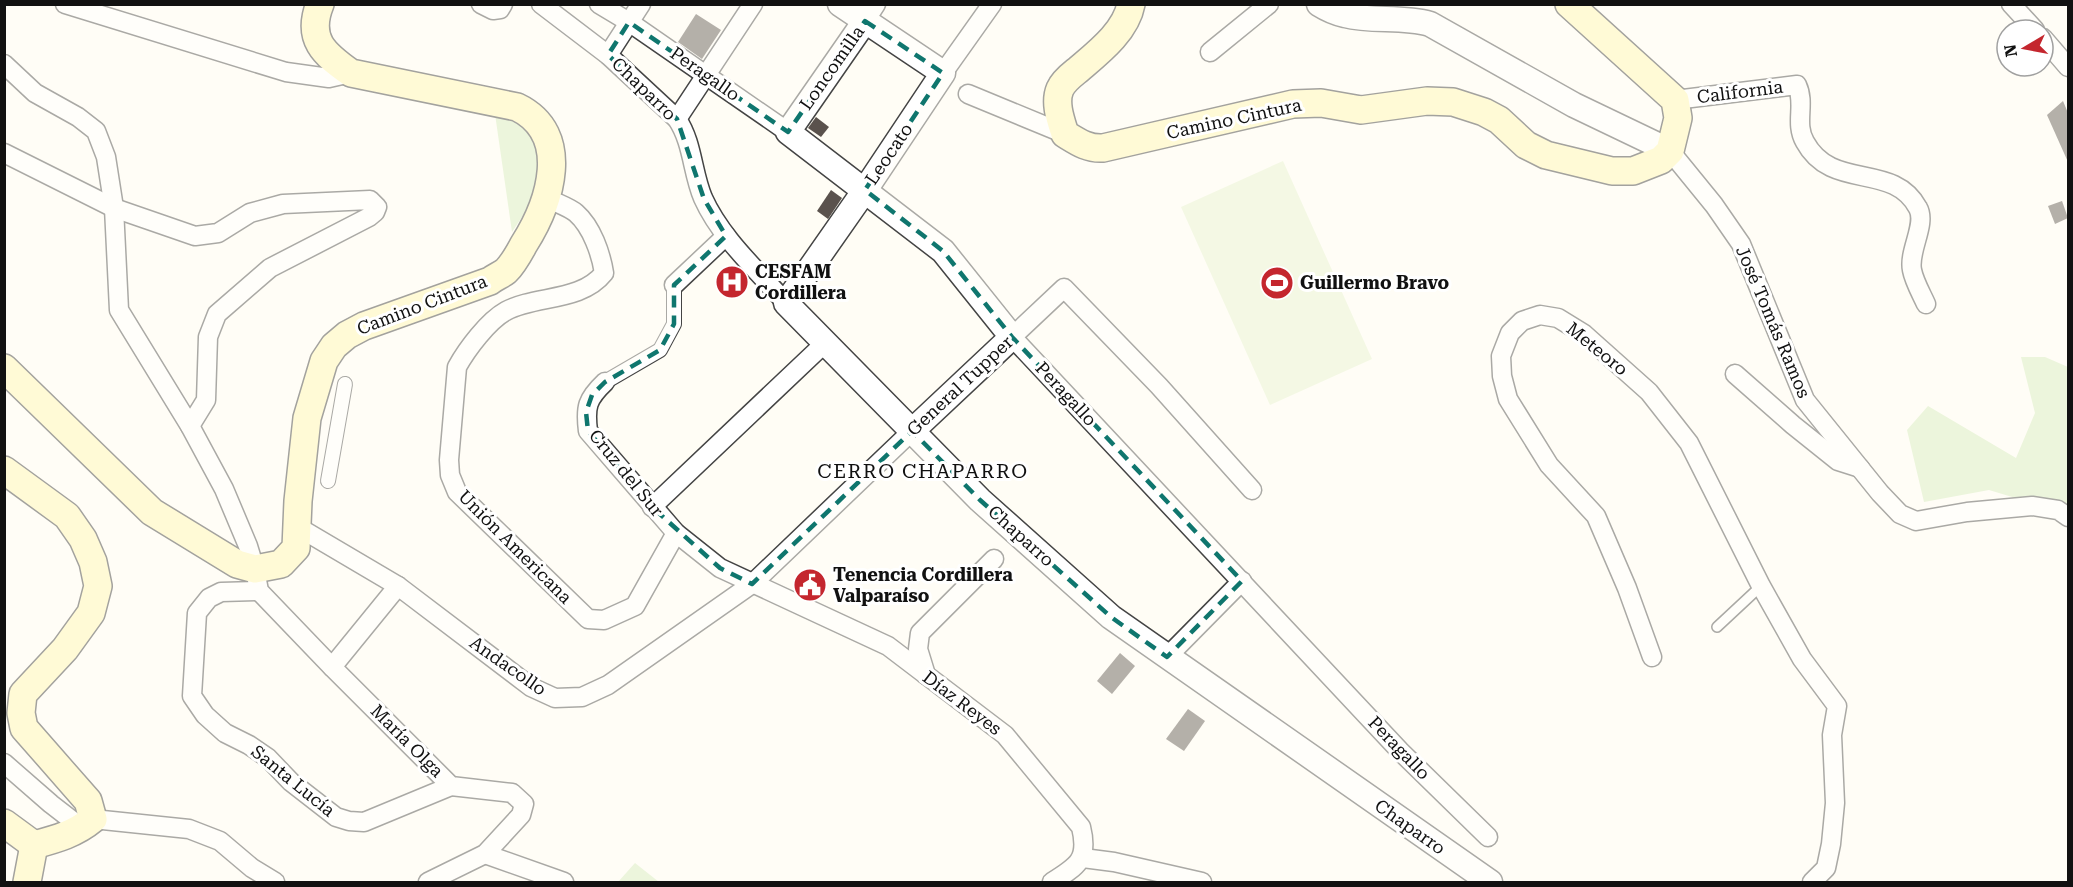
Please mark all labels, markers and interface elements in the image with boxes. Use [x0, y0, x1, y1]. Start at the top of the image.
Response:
north arrow [1995, 18, 2055, 78]
street label: Loncomilla [795, 21, 868, 114]
street label: Peragallo [667, 42, 744, 105]
text: N [2000, 43, 2021, 58]
street label: Chaparro [608, 53, 681, 124]
street label: California [1696, 76, 1784, 107]
street label: Camino Cintura [1165, 94, 1304, 143]
street label: Leocato [860, 119, 917, 188]
street label: José Tomás Ramos [1732, 243, 1815, 401]
place label: CESFAM Cordillera [755, 261, 847, 303]
hospital icon: CESFAM Cordillera [714, 264, 750, 300]
sports icon: Guillermo Bravo [1259, 265, 1295, 301]
street label: Camino Cintura [354, 270, 490, 339]
place label: Guillermo Bravo [1300, 272, 1449, 293]
street label: Meteoro [1562, 318, 1632, 380]
street label: General Tupper [902, 331, 1017, 440]
street label: Peragallo [1031, 357, 1101, 430]
street label: Cruz del Sur [585, 425, 668, 520]
district label: CERRO CHAPARRO [817, 459, 1029, 483]
street label: Unión Americana [454, 486, 577, 608]
street label: Chaparro [984, 501, 1059, 571]
place label: Tenencia Cordillera Valparaíso [833, 564, 1013, 606]
public building icon: Tenencia Cordillera Valparaíso [792, 567, 828, 603]
street label: Andacollo [466, 632, 551, 700]
street label: Díaz Reyes [919, 666, 1006, 739]
street label: María Olga [367, 700, 448, 781]
street label: Peragallo [1364, 712, 1435, 784]
street label: Santa Lucía [247, 740, 340, 821]
street label: Chaparro [1371, 795, 1450, 859]

